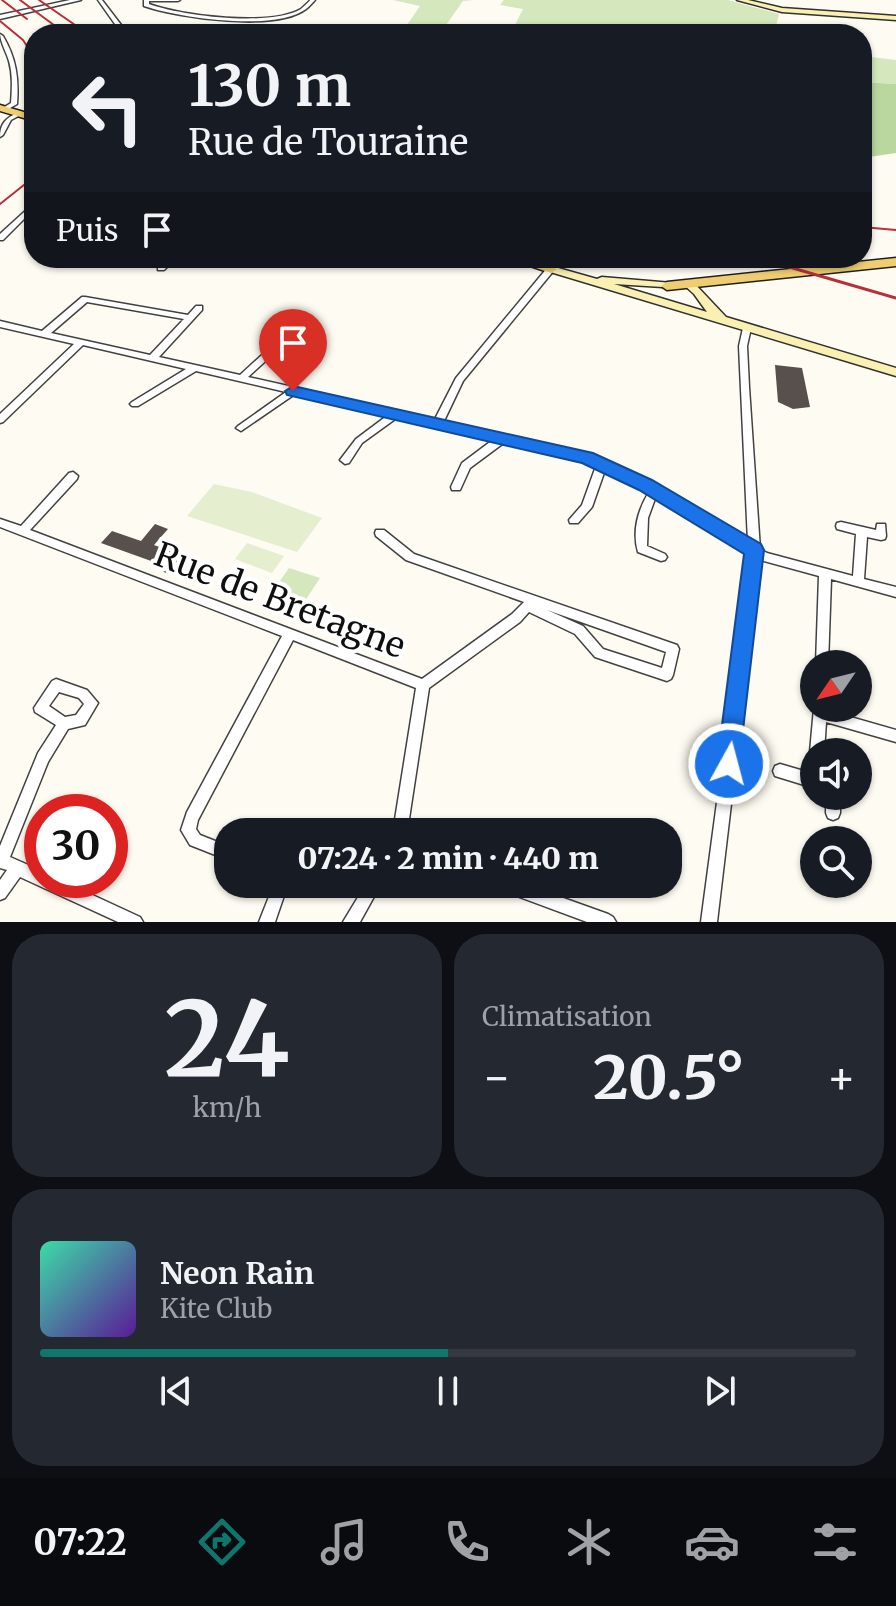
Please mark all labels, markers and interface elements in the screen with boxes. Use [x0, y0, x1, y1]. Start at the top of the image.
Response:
text: 130 m [188, 51, 351, 121]
icon: left [56, 56, 160, 160]
text: Rue de Touraine [188, 120, 468, 165]
icon: arrive [135, 208, 179, 252]
text: Puis [56, 211, 119, 249]
pin [259, 309, 327, 391]
icon: arrive [271, 321, 315, 365]
street label: Rue de Bretagne [149, 533, 411, 668]
north arrow [800, 650, 872, 722]
map controls [800, 650, 872, 898]
position arrow [687, 722, 771, 806]
button: sound [800, 738, 872, 810]
speed limit sign: 30 [24, 794, 128, 898]
button: search [800, 826, 872, 898]
text: 07:24 · 2 min · 440 m [298, 839, 598, 877]
text: 24 [164, 974, 290, 1104]
text: Climatisation [482, 1000, 652, 1033]
text: 20.5° [593, 1040, 745, 1115]
text: − [482, 1050, 511, 1105]
text: + [827, 1050, 856, 1105]
text: km/h [193, 1091, 261, 1124]
text: Neon Rain [160, 1254, 314, 1292]
text: Kite Club [160, 1292, 272, 1325]
icon: previous [154, 1369, 198, 1413]
icon: pause [426, 1369, 470, 1413]
icon: next [698, 1369, 742, 1413]
icon: directions [194, 1514, 250, 1570]
icon: music [316, 1514, 372, 1570]
icon: phone [439, 1514, 495, 1570]
icon: climate [561, 1514, 617, 1570]
icon: car [684, 1514, 740, 1570]
icon: filters [807, 1514, 863, 1570]
text: 07:22 [33, 1520, 127, 1565]

